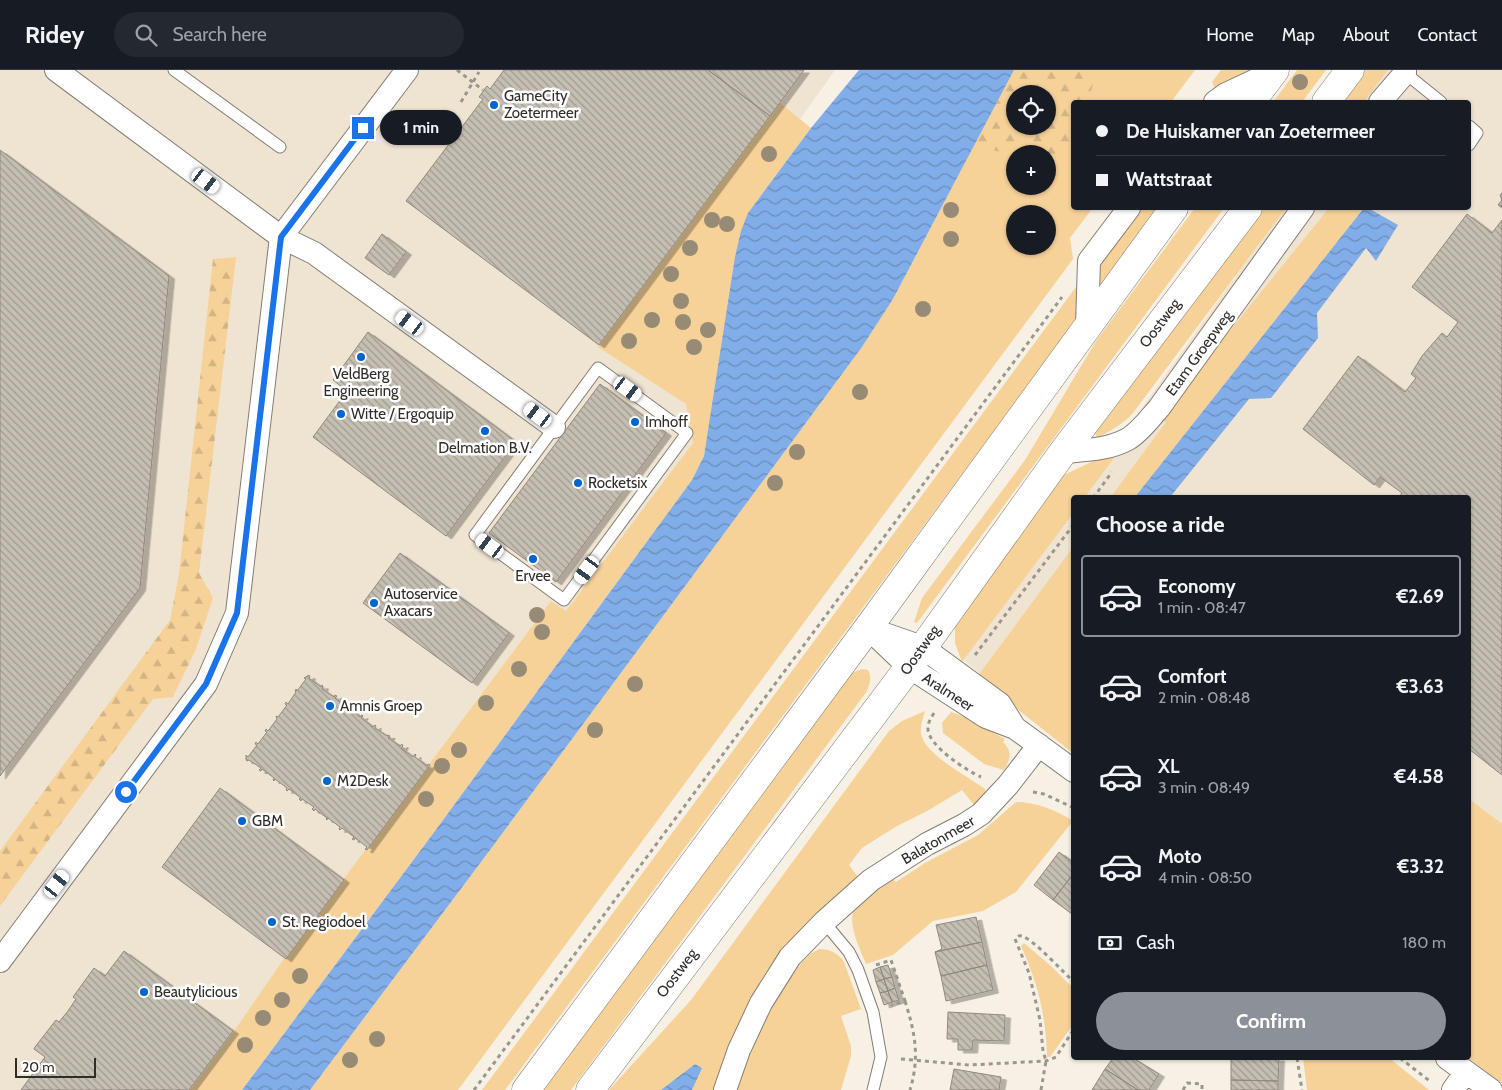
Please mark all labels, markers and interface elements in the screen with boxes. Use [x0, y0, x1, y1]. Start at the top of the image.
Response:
search box [114, 12, 464, 57]
text: Ridey [25, 20, 84, 49]
icon: search [132, 21, 160, 49]
text: Search here [172, 23, 267, 46]
text: Home [1206, 24, 1254, 46]
text: Map [1282, 24, 1315, 46]
text: About [1343, 24, 1389, 46]
text: Contact [1417, 24, 1477, 46]
map controls [1006, 85, 1056, 255]
button: locate [1006, 85, 1056, 135]
place label: GameCity Zoetermeer [504, 87, 579, 122]
marker: GameCity Zoetermeer [488, 99, 500, 111]
callout: 1 min [380, 110, 463, 146]
route end [352, 117, 374, 139]
text: 1 min [403, 118, 439, 137]
text: De Huiskamer van Zoetermeer [1126, 120, 1375, 143]
button: + [1006, 145, 1056, 195]
car [189, 166, 222, 196]
text: Wattstraat [1126, 168, 1212, 191]
button: − [1006, 205, 1056, 255]
street label: Oostweg [1136, 294, 1185, 351]
street label: Etam Groepweg [1162, 306, 1236, 399]
car [393, 308, 426, 338]
marker: VeldBerg Engineering [355, 351, 367, 363]
place label: VeldBerg Engineering [323, 365, 399, 400]
car [611, 374, 644, 404]
car [521, 400, 554, 430]
place label: Witte / Ergoquip [351, 405, 454, 423]
marker: Witte / Ergoquip [335, 408, 347, 420]
place label: Imhoff [645, 413, 688, 431]
marker: Imhoff [629, 416, 641, 428]
marker: Delmation B.V. [479, 425, 491, 437]
place label: Delmation B.V. [438, 439, 532, 457]
place label: Rocketsix [588, 474, 647, 492]
marker: Rocketsix [572, 477, 584, 489]
text: Choose a ride [1096, 511, 1225, 538]
car [473, 531, 506, 561]
marker: Ervee [527, 553, 539, 565]
car [572, 553, 601, 587]
place label: Ervee [515, 567, 551, 585]
icon: car [1098, 574, 1143, 619]
text: Economy [1158, 575, 1236, 598]
place label: Autoservice Axacars [384, 585, 458, 620]
text: €2.69 [1396, 585, 1444, 608]
marker: Autoservice Axacars [368, 597, 380, 609]
text: 1 min · 08:47 [1158, 598, 1246, 617]
street label: Oostweg [896, 621, 944, 678]
icon: car [1098, 664, 1143, 709]
text: Comfort [1158, 665, 1227, 688]
street label: Aralmeer [919, 669, 977, 715]
text: €3.63 [1396, 675, 1444, 698]
text: 2 min · 08:48 [1158, 688, 1251, 707]
place label: Amnis Groep [340, 697, 422, 715]
marker: Amnis Groep [324, 700, 336, 712]
icon: car [1098, 754, 1143, 799]
text: XL [1158, 755, 1179, 778]
text: €4.58 [1394, 765, 1444, 788]
place label: M2Desk [337, 772, 389, 790]
marker: M2Desk [321, 775, 333, 787]
text: 3 min · 08:49 [1158, 778, 1250, 797]
route start [115, 781, 137, 803]
place label: GBM [252, 812, 283, 830]
street label: Balatonmeer [898, 812, 978, 868]
marker: GBM [236, 815, 248, 827]
icon: car [1098, 844, 1143, 889]
text: Moto [1158, 845, 1202, 868]
text: €3.32 [1397, 855, 1444, 878]
car [41, 868, 72, 900]
text: 4 min · 08:50 [1158, 868, 1252, 887]
place label: St. Regiodoel [282, 913, 366, 931]
marker: St. Regiodoel [266, 916, 278, 928]
icon: cash [1096, 929, 1124, 957]
text: Cash [1136, 931, 1175, 954]
text: 180 m [1402, 933, 1446, 952]
street label: Oostweg [653, 944, 702, 1001]
place label: Beautylicious [154, 983, 237, 1001]
marker: Beautylicious [138, 986, 150, 998]
button: Confirm [1096, 992, 1446, 1050]
scale bar [15, 1055, 96, 1078]
text: 20 m [22, 1058, 55, 1076]

